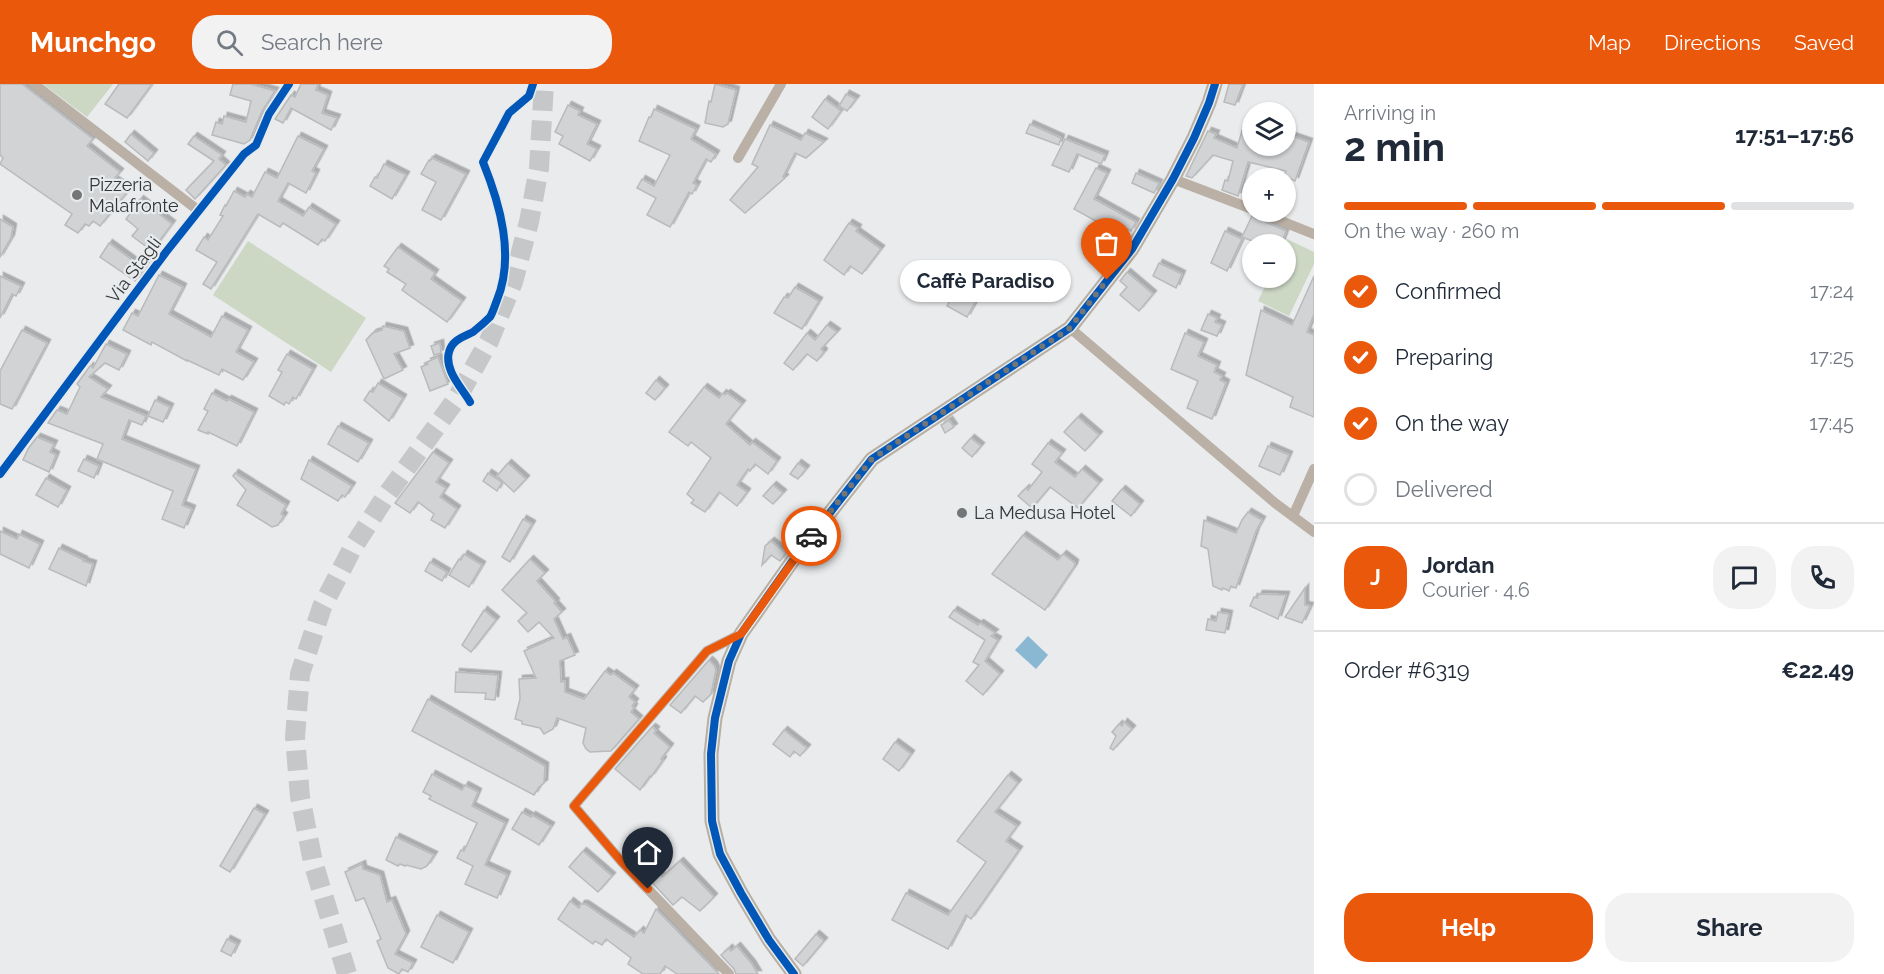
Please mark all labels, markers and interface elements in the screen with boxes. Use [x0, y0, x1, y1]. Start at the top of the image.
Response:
search box [192, 15, 612, 69]
text: Munchgo [30, 26, 156, 59]
icon: search [213, 26, 246, 59]
text: Search here [261, 29, 383, 55]
text: Map [1588, 30, 1631, 55]
text: Directions [1664, 30, 1761, 55]
text: Saved [1794, 30, 1854, 55]
text: Arriving in [1344, 101, 1436, 125]
map controls [1242, 102, 1296, 288]
button: layers [1242, 102, 1296, 156]
text: 17:51–17:56 [1735, 122, 1854, 148]
text: 2 min [1344, 124, 1445, 170]
button: + [1242, 168, 1296, 222]
place label: Pizzeria Malafronte [89, 174, 179, 216]
marker: Pizzeria Malafronte [70, 188, 84, 202]
pin [1081, 218, 1132, 280]
text: On the way · 260 m [1344, 219, 1519, 243]
icon: bag [1090, 227, 1123, 260]
street label: Via Stagli [102, 233, 165, 307]
button: − [1242, 234, 1296, 288]
callout: Caffè Paradiso [900, 259, 1071, 301]
text: Caffè Paradiso [917, 269, 1054, 293]
icon: check [1344, 275, 1377, 308]
text: Confirmed [1395, 278, 1502, 304]
text: 17:24 [1810, 279, 1854, 303]
icon: check [1344, 341, 1377, 374]
text: Preparing [1395, 344, 1493, 370]
text: 17:25 [1810, 345, 1854, 369]
icon: check [1344, 407, 1377, 440]
text: On the way [1395, 410, 1509, 436]
text: 17:45 [1809, 411, 1854, 435]
text: Delivered [1395, 476, 1493, 502]
place label: La Medusa Hotel [974, 502, 1115, 523]
courier [781, 506, 841, 566]
marker: La Medusa Hotel [955, 506, 969, 520]
icon: car [795, 520, 828, 553]
button: chat [1713, 546, 1776, 609]
button: phone [1791, 546, 1854, 609]
text: Jordan [1422, 552, 1494, 578]
text: J [1370, 564, 1381, 590]
text: Courier · 4.6 [1422, 578, 1530, 602]
text: Order #6319 [1344, 657, 1470, 683]
text: €22.49 [1781, 657, 1854, 683]
pin [622, 827, 673, 889]
icon: home [631, 836, 664, 869]
button: Help [1344, 893, 1593, 962]
button: Share [1605, 893, 1854, 962]

